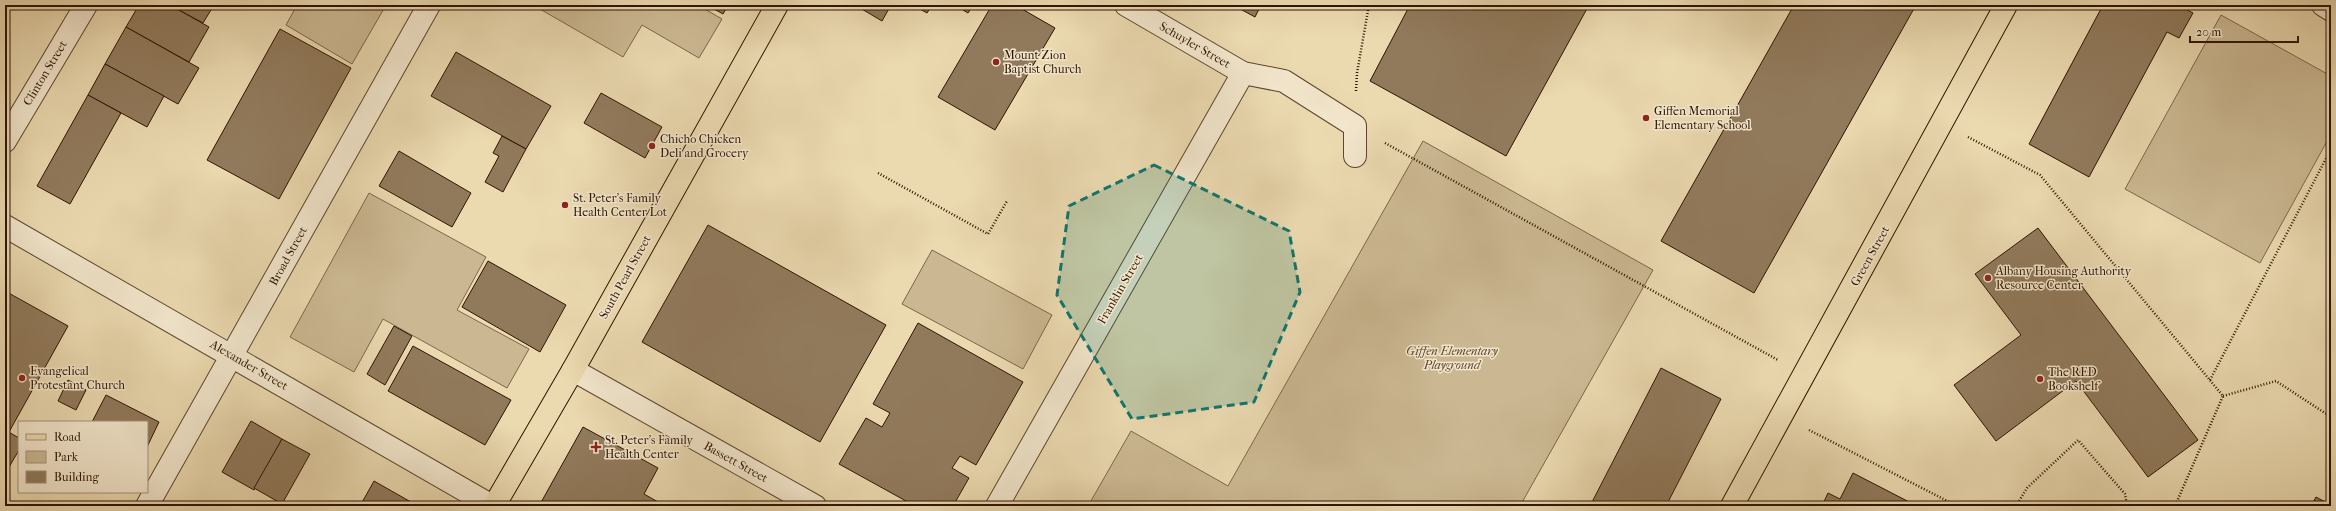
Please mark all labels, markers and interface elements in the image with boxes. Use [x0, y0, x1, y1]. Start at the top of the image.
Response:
scale bar [2190, 18, 2298, 44]
street label: Schuyler Street [1157, 19, 1234, 71]
text: 20 m [2196, 25, 2221, 39]
street label: Clinton Street [20, 37, 70, 108]
place label: Mount Zion Baptist Church [1004, 48, 1082, 76]
marker: Mount Zion Baptist Church [991, 57, 1001, 67]
place label: Giffen Memorial Elementary School [1654, 104, 1751, 132]
marker: Giffen Memorial Elementary School [1641, 113, 1651, 123]
place label: Chicho Chicken Deli and Grocery [660, 132, 749, 160]
marker: Chicho Chicken Deli and Grocery [647, 141, 657, 151]
place label: St. Peter's Family Health Center Lot [573, 191, 668, 219]
marker: St. Peter's Family Health Center Lot [560, 200, 570, 210]
street label: Broad Street [266, 223, 310, 288]
street label: Green Street [1848, 223, 1893, 289]
street label: South Pearl Street [596, 232, 654, 321]
street label: Franklin Street [1094, 251, 1146, 326]
place label: Albany Housing Authority Resource Center [1995, 264, 2132, 292]
marker: Albany Housing Authority Resource Center [1983, 273, 1993, 283]
street label: Alexander Street [207, 337, 291, 393]
park label: Giffen Elementary Playground [1406, 344, 1499, 372]
place label: Evangelical Protestant Church [30, 364, 125, 392]
place label: The RED Bookshelf [2048, 365, 2101, 393]
marker: Evangelical Protestant Church [17, 373, 27, 383]
marker: The RED Bookshelf [2035, 374, 2045, 384]
legend [18, 421, 148, 493]
text: Road [54, 430, 81, 444]
place label: St. Peter's Family Health Center [605, 433, 694, 461]
street label: Bassett Street [702, 439, 771, 486]
marker: St. Peter's Family Health Center [590, 441, 602, 453]
text: Park [54, 450, 79, 464]
text: Building [54, 470, 99, 484]

